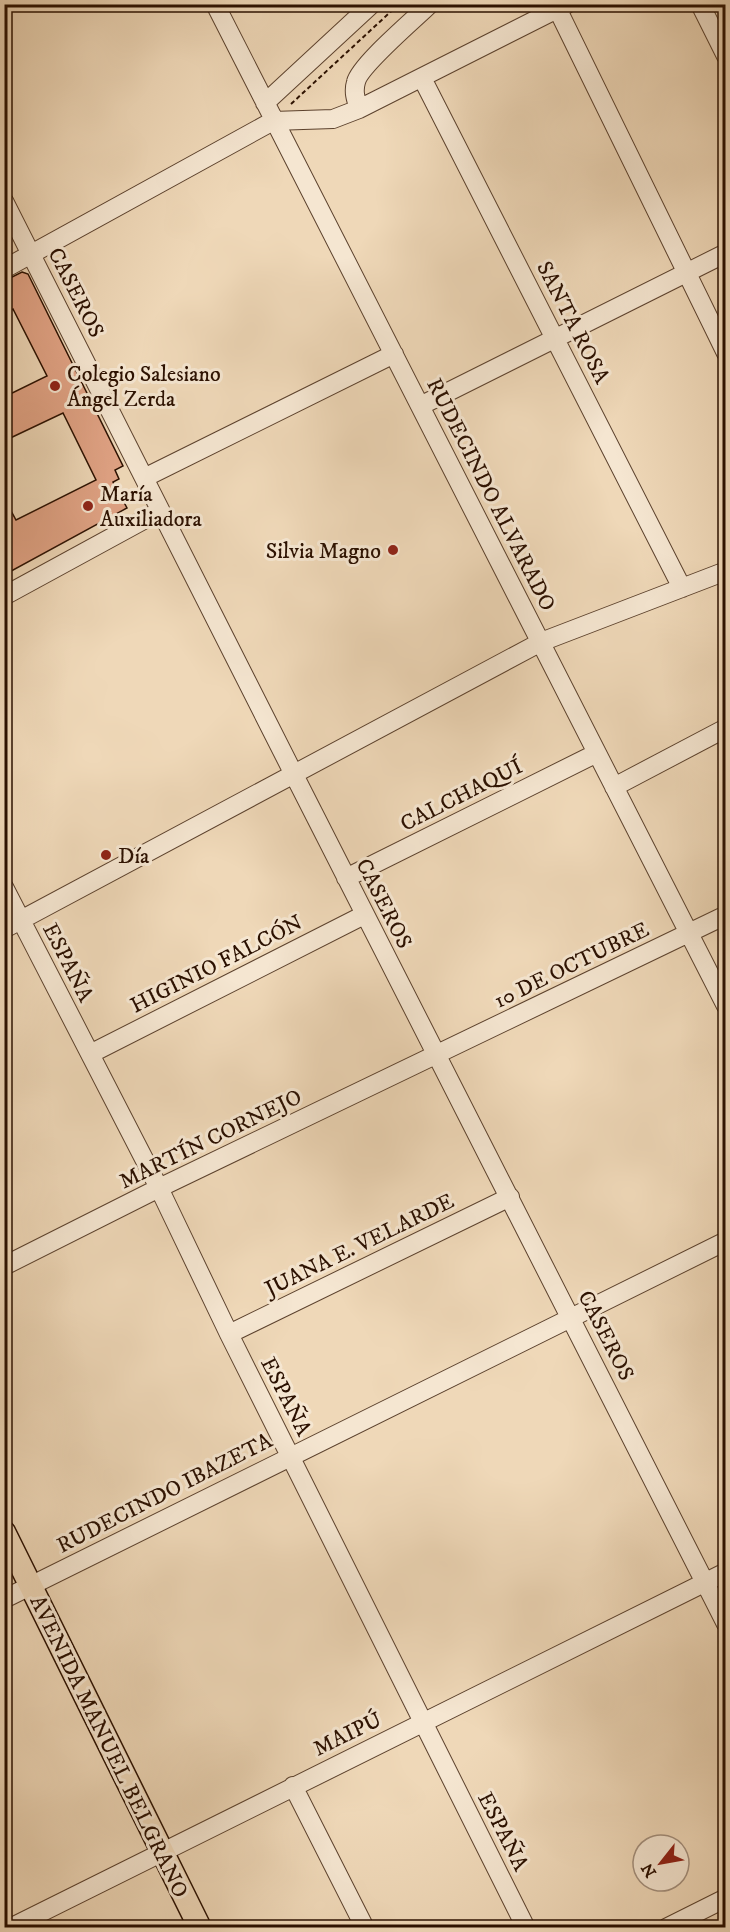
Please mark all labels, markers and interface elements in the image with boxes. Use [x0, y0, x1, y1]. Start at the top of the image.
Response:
street label: CASEROS [42, 243, 110, 342]
street label: SANTA ROSA [530, 257, 616, 389]
place label: Colegio Salesiano Ángel Zerda [67, 361, 221, 413]
street label: RUDECINDO ALVARADO [420, 374, 561, 616]
marker: Colegio Salesiano Ángel Zerda [48, 379, 62, 393]
place label: María Auxiliadora [100, 481, 203, 533]
marker: María Auxiliadora [81, 499, 95, 513]
place label: Silvia Magno [266, 538, 381, 565]
marker: Silvia Magno [386, 543, 400, 557]
street label: CALCHAQUÍ [396, 752, 528, 838]
place label: Día [118, 843, 150, 870]
marker: Día [99, 848, 113, 862]
street label: CASEROS [350, 854, 418, 953]
street label: HIGINIO FALCÓN [126, 908, 307, 1019]
street label: 10 DE OCTUBRE [490, 916, 653, 1015]
street label: ESPAÑA [36, 918, 100, 1008]
street label: MARTÍN CORNEJO [115, 1083, 306, 1195]
street label: JUANA E. VELARDE [259, 1188, 459, 1304]
street label: CASEROS [572, 1286, 640, 1385]
street label: ESPAÑA [254, 1352, 318, 1442]
street label: RUDECINDO IBAZETA [52, 1427, 278, 1559]
street label: AVENIDA MANUEL BELGRANO [24, 1591, 194, 1902]
street label: MAIPÚ [309, 1705, 386, 1762]
street label: ESPAÑA [471, 1787, 535, 1877]
north arrow [631, 1833, 691, 1893]
text: N [637, 1859, 661, 1881]

